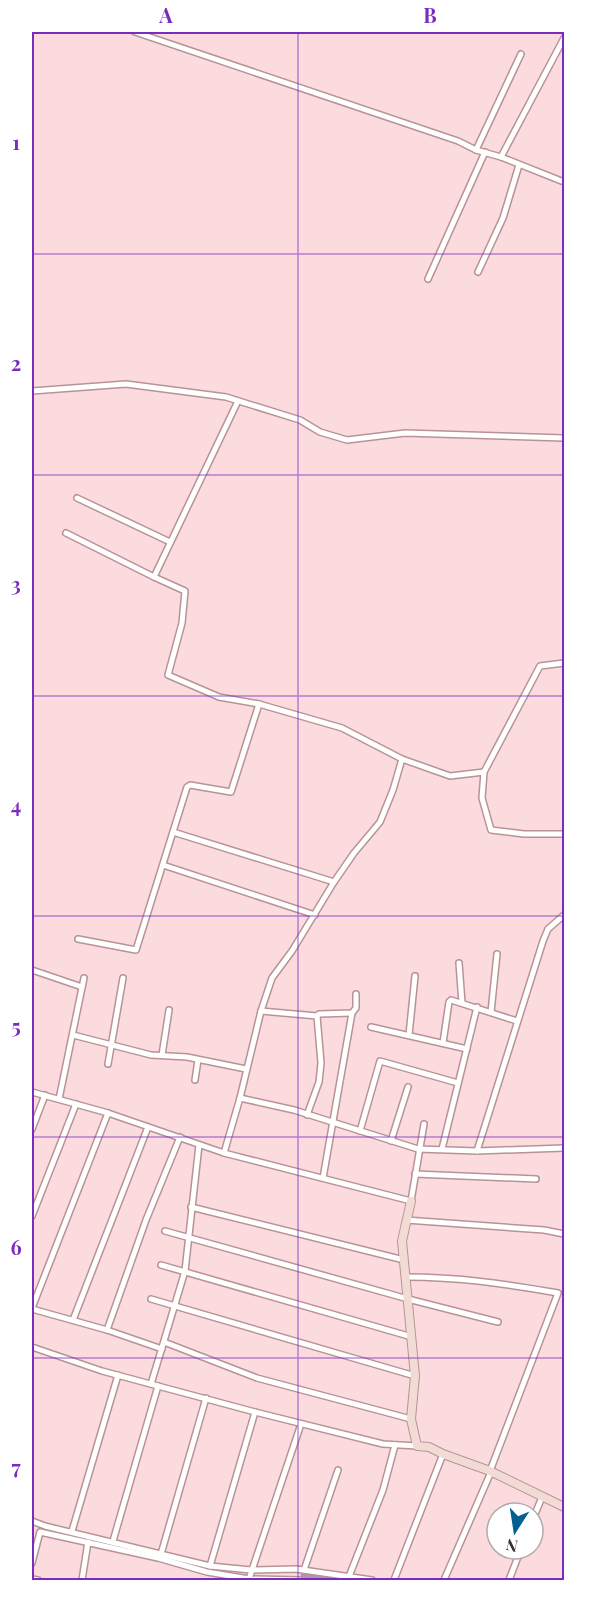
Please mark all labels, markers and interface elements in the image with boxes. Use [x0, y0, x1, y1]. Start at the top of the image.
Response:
text: A [158, 1, 173, 28]
text: B [423, 1, 437, 28]
text: 1 [12, 128, 20, 155]
text: 2 [11, 349, 21, 376]
text: 3 [11, 570, 21, 597]
text: 4 [11, 791, 21, 818]
text: 5 [11, 1012, 21, 1039]
text: 6 [10, 1233, 22, 1260]
text: 7 [11, 1453, 21, 1480]
north arrow [485, 1501, 545, 1561]
text: N [504, 1535, 520, 1558]

